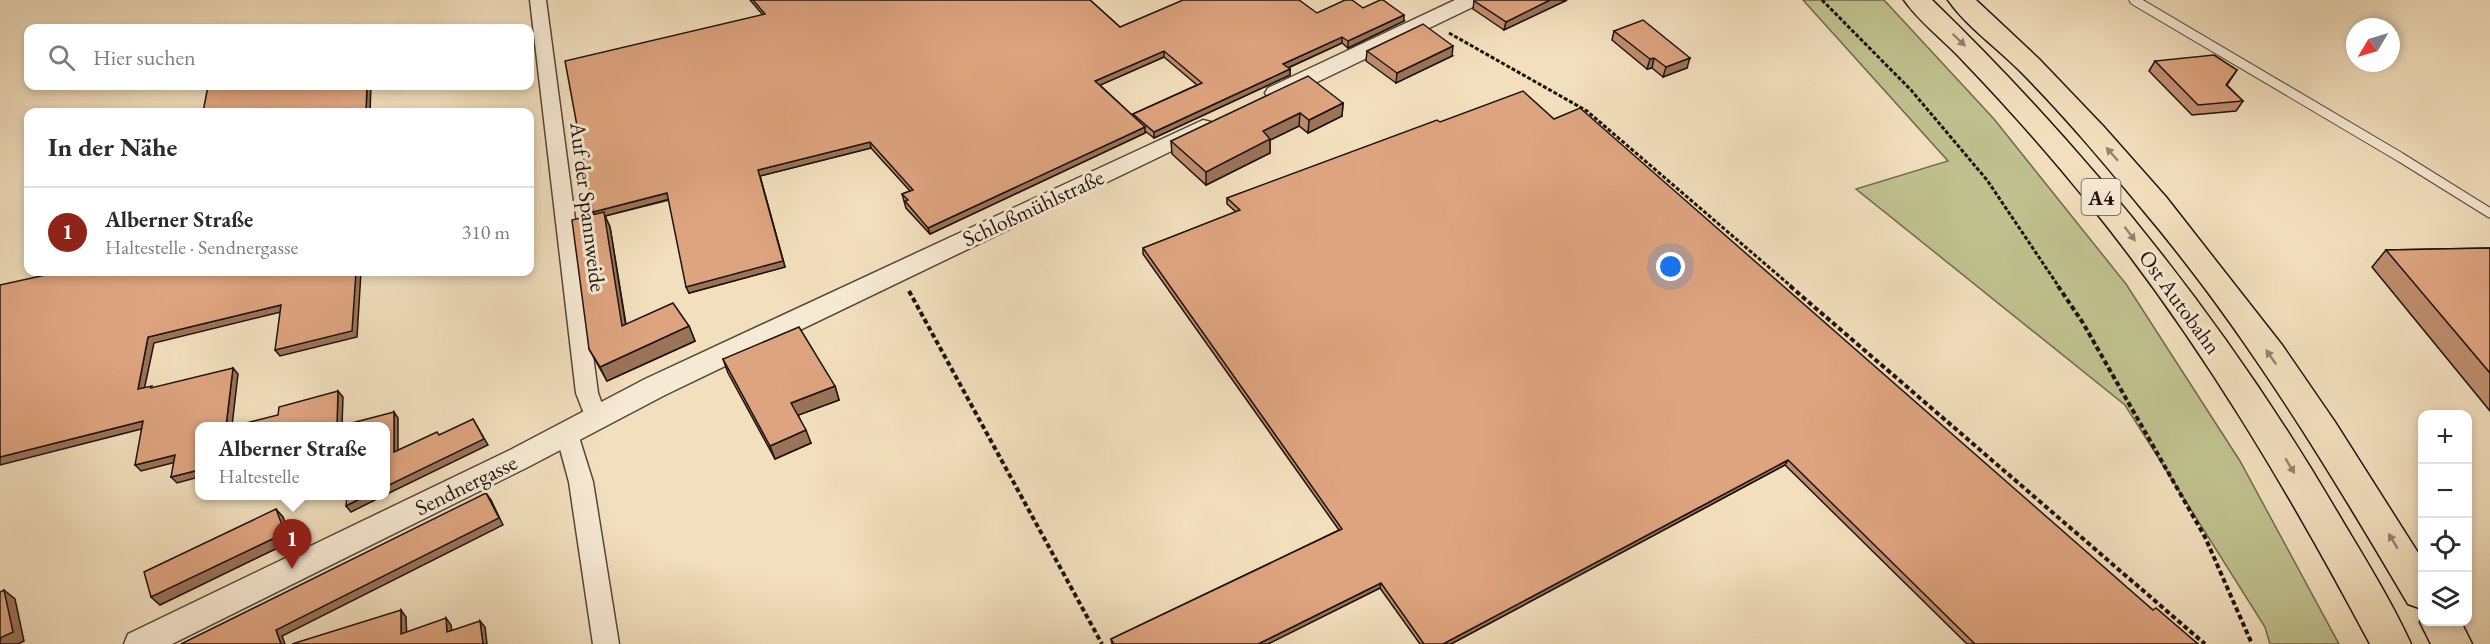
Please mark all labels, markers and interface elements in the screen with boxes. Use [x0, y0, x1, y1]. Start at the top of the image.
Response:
north arrow [2346, 18, 2400, 72]
search box [24, 24, 534, 90]
one-way arrow [1952, 33, 1966, 47]
icon: search [45, 41, 78, 74]
text: Hier suchen [93, 43, 196, 72]
street label: Auf der Spannweide [563, 120, 613, 294]
text: In der Nähe [48, 130, 177, 164]
one-way arrow [2106, 147, 2119, 162]
street label: Schloßmühlstraße [958, 162, 1109, 253]
road number: A4 [2082, 179, 2120, 215]
text: Alberner Straße [105, 205, 253, 234]
text: 1 [62, 219, 73, 245]
text: 310 m [462, 219, 510, 245]
one-way arrow [2124, 225, 2136, 241]
text: Haltestelle · Sendnergasse [105, 234, 298, 260]
street label: Ost Autobahn [2132, 244, 2228, 360]
your location [1656, 252, 1685, 281]
one-way arrow [2266, 349, 2278, 364]
map controls [2418, 410, 2472, 626]
button: + [2418, 410, 2472, 464]
popup [195, 422, 390, 500]
text: Alberner Straße [218, 434, 367, 463]
street label: Sendnergasse [410, 448, 522, 522]
one-way arrow [2285, 458, 2296, 474]
text: Haltestelle [218, 463, 299, 489]
button: − [2418, 464, 2472, 518]
button: locate [2418, 518, 2472, 572]
pin: 1 [272, 520, 312, 569]
one-way arrow [2387, 533, 2398, 549]
button: layers [2418, 572, 2472, 626]

